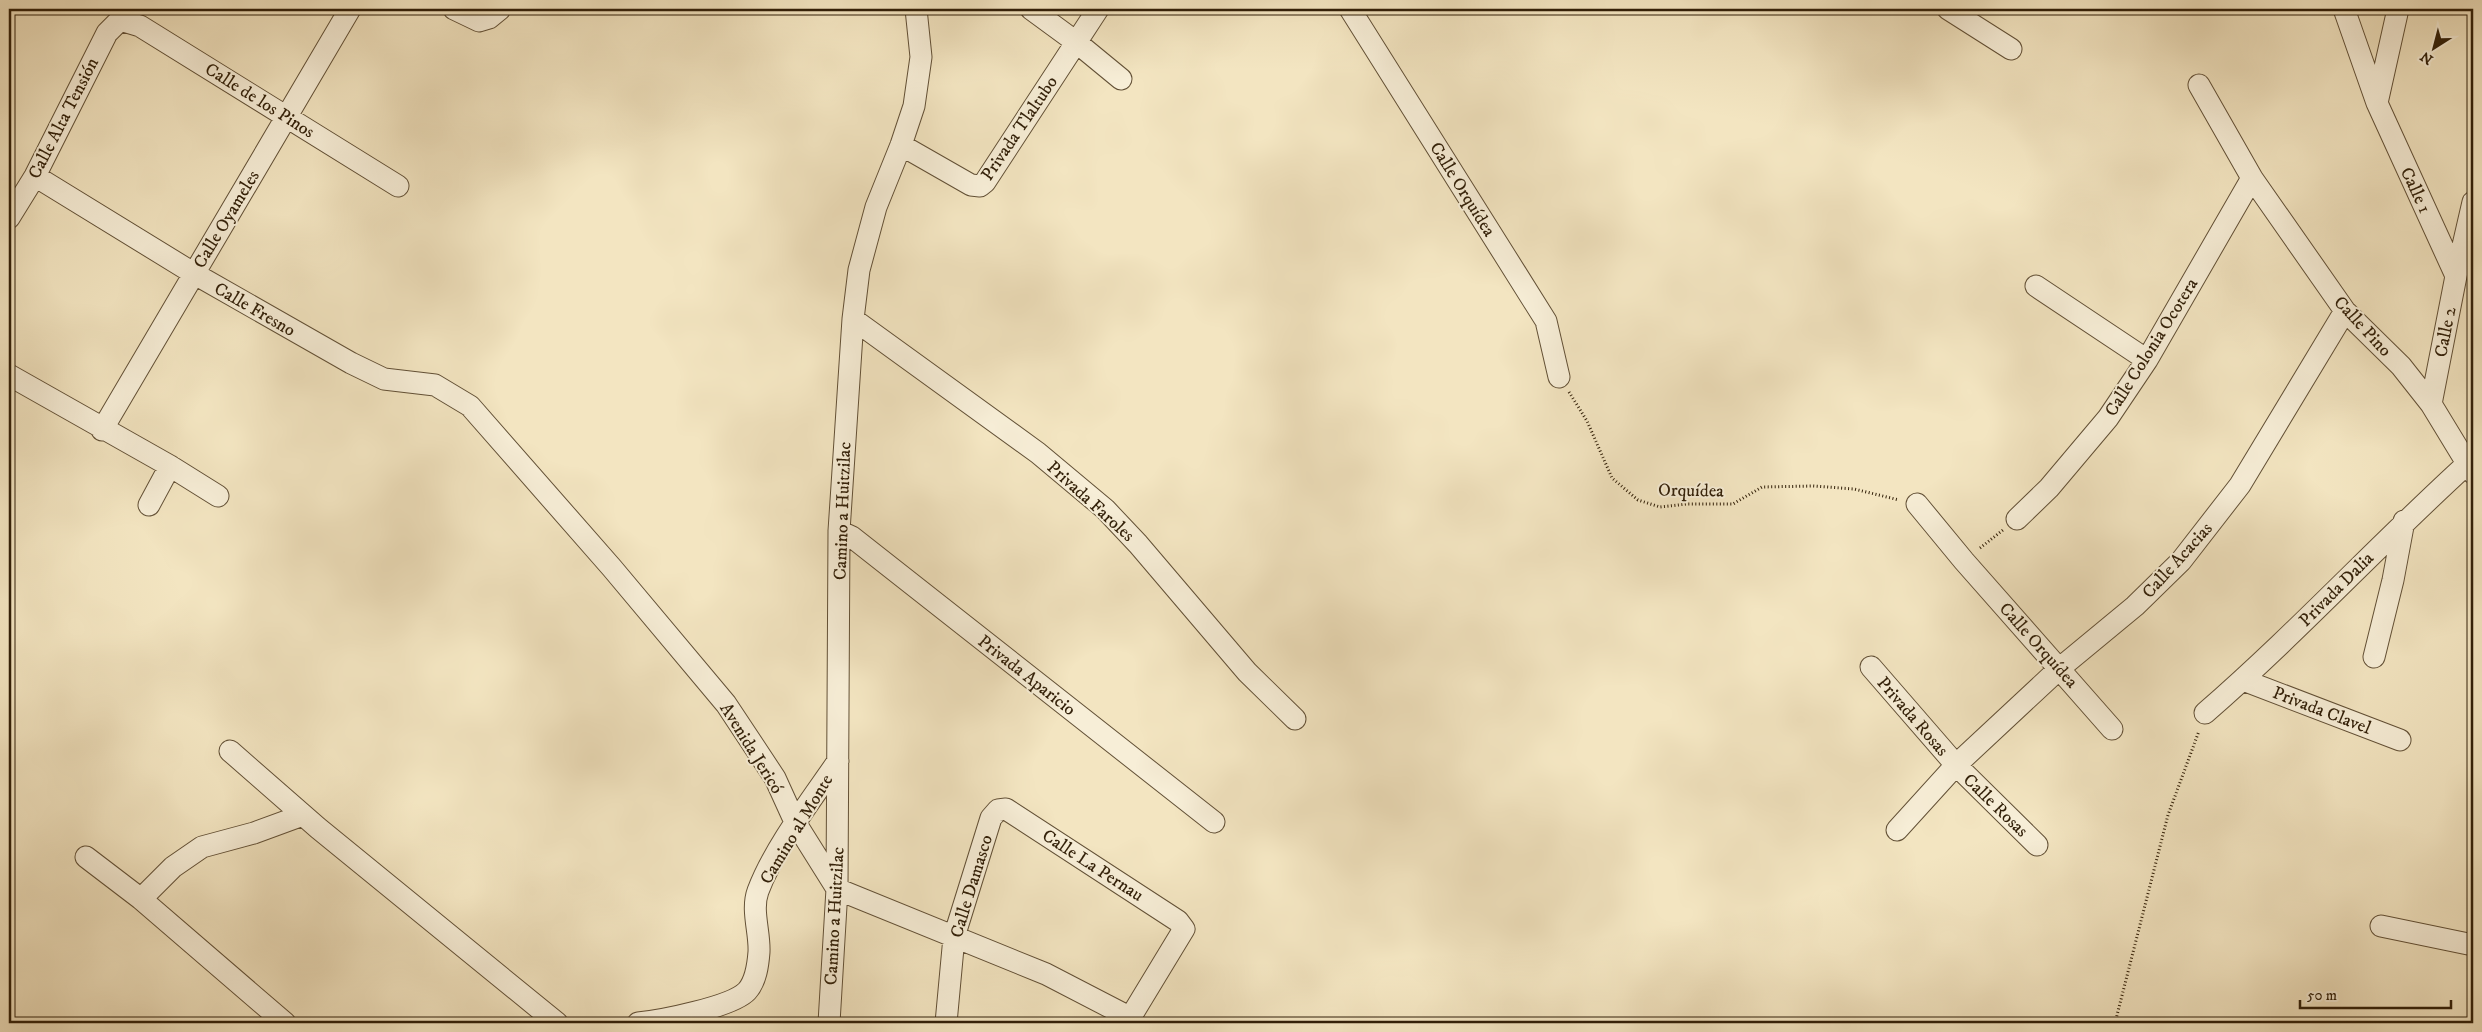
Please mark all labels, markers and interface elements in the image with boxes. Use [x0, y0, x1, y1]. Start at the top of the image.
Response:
north arrow [2410, 22, 2460, 72]
text: N [2417, 47, 2437, 68]
street label: Calle Alta Tensión [24, 54, 104, 183]
street label: Calle de los Pinos [201, 58, 318, 143]
street label: Privada Tlaltubo [977, 72, 1063, 185]
street label: Calle Orquídea [1424, 138, 1500, 241]
street label: Calle 1 [2395, 164, 2435, 217]
street label: Calle Oyameles [189, 167, 265, 272]
street label: Calle Colonia Ocotera [2100, 274, 2203, 421]
street label: Calle Fresno [210, 278, 299, 342]
street label: Calle Pino [2329, 292, 2396, 362]
street label: Calle 2 [2430, 305, 2462, 359]
street label: Camino a Huitzilac [830, 441, 856, 581]
street label: Privada Faroles [1042, 457, 1139, 547]
street label: Orquídea [1658, 479, 1724, 503]
street label: Calle Acacias [2138, 518, 2218, 603]
street label: Privada Dalia [2295, 548, 2379, 632]
street label: Calle Orquídea [1994, 598, 2083, 693]
street label: Privada Aparicio [973, 631, 1080, 721]
street label: Privada Rosas [1872, 672, 1953, 761]
street label: Privada Clavel [2269, 682, 2374, 740]
street label: Avenida Jericó [714, 699, 788, 798]
street label: Calle Rosas [1958, 769, 2032, 842]
street label: Camino al Monte [755, 771, 838, 888]
street label: Calle La Pernau [1038, 825, 1147, 907]
street label: Calle Damasco [946, 832, 998, 940]
street label: Camino a Huitzilac [820, 846, 850, 986]
scale bar [2300, 977, 2451, 1009]
text: 50 m [2307, 986, 2337, 1005]

